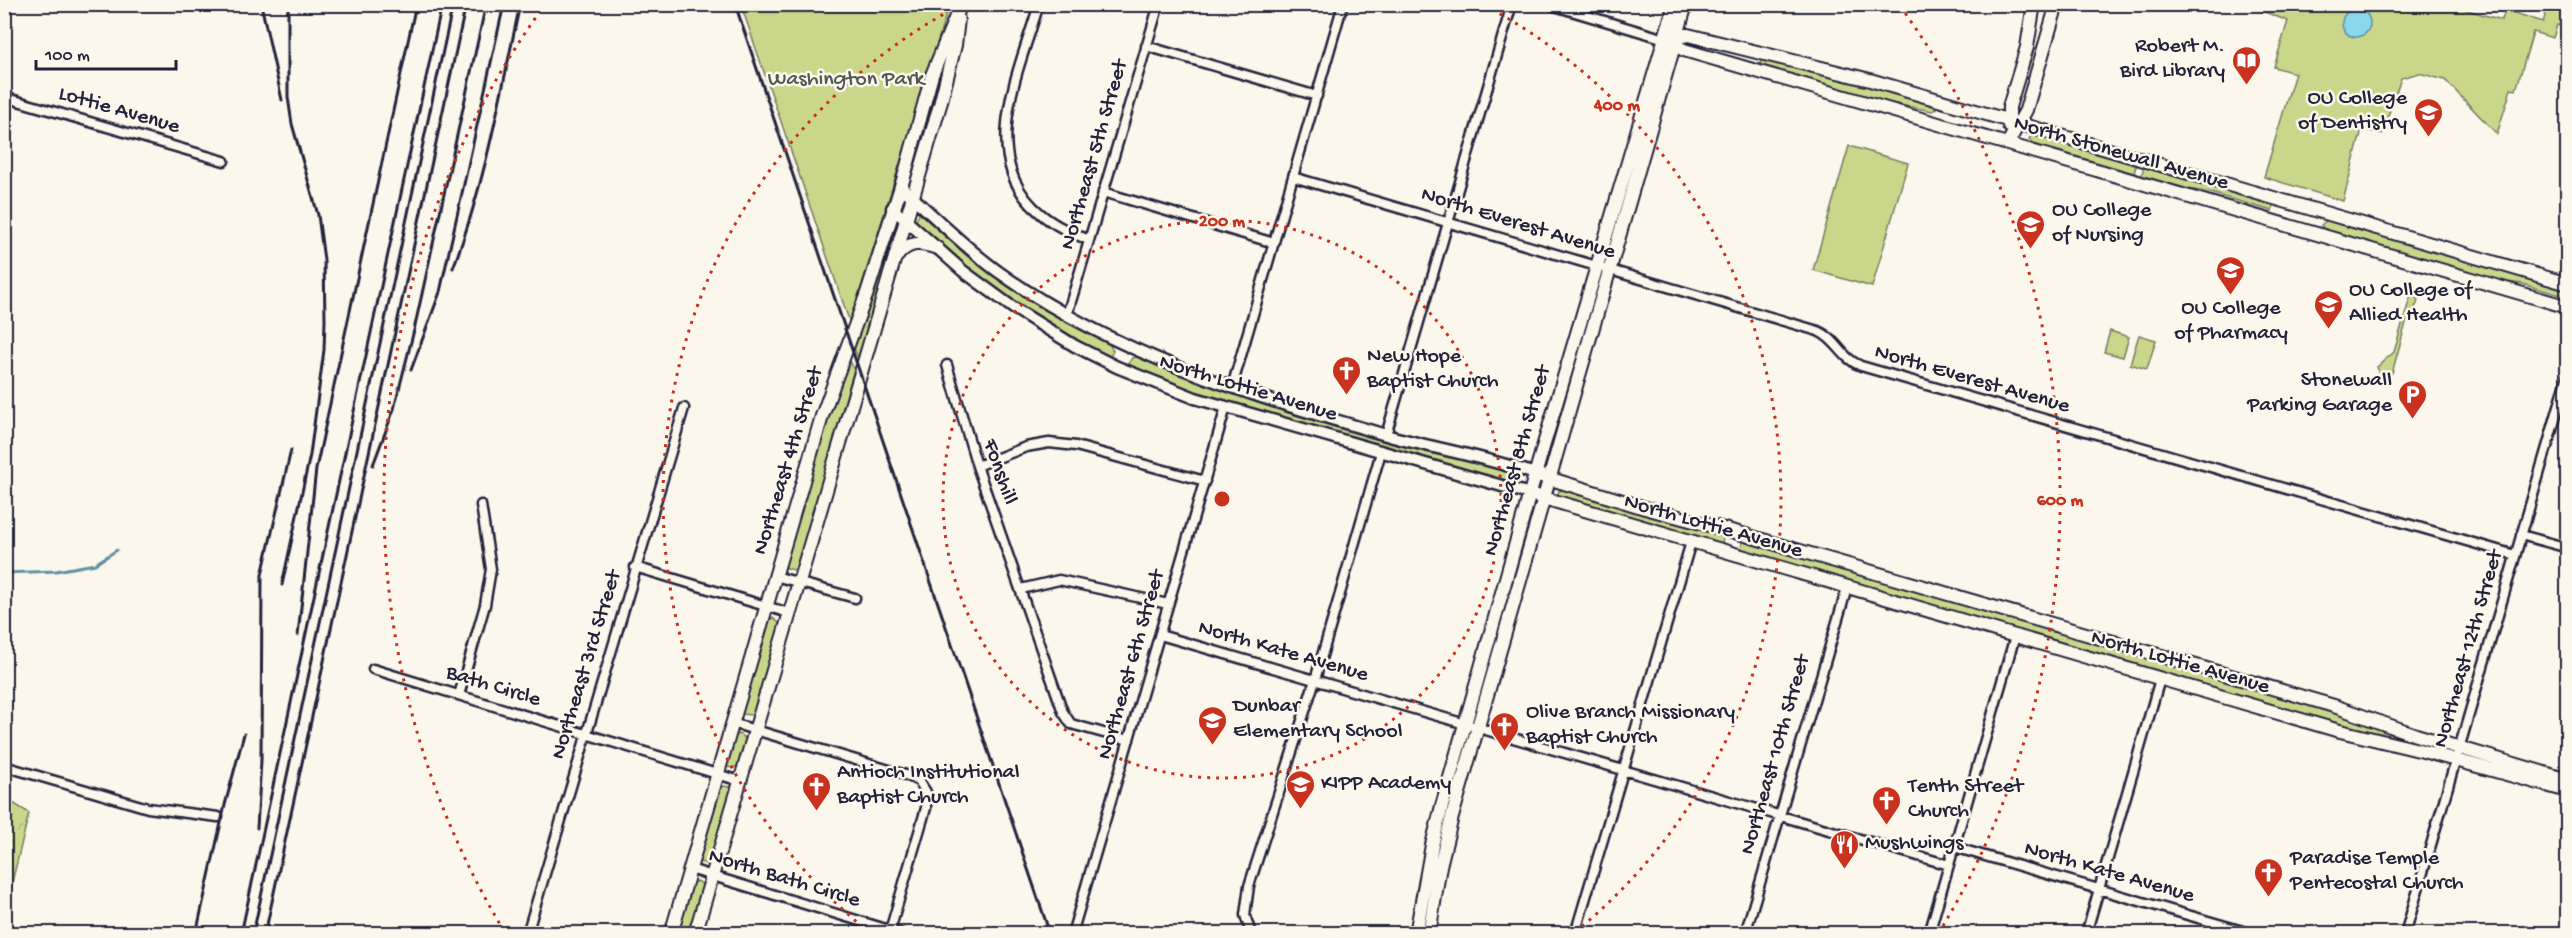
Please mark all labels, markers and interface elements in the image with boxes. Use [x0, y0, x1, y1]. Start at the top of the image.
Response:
scale bar [36, 33, 176, 71]
place label: Robert M. Bird Library [2119, 34, 2225, 85]
library icon: Robert M. Bird Library [2230, 44, 2262, 86]
text: 100 m [44, 46, 90, 67]
street label: Northeast 5th Street [1055, 55, 1135, 253]
park label: Washington Park [768, 67, 926, 93]
street label: Lottie Avenue [55, 81, 183, 141]
place label: OU College of Dentistry [2298, 86, 2408, 137]
text: 400 m [1593, 96, 1640, 117]
school or university icon: OU College of Dentistry [2412, 96, 2444, 138]
street label: North Stonewall Avenue [2011, 111, 2232, 197]
street label: North Everest Avenue [1418, 182, 1619, 266]
place label: OU College of Nursing [2052, 198, 2152, 249]
school or university icon: OU College of Nursing [2015, 208, 2047, 250]
text: 200 m [1199, 212, 1245, 233]
school or university icon: OU College of Pharmacy [2215, 254, 2247, 296]
place label: OU College of Allied Health [2349, 278, 2474, 329]
school or university icon: OU College of Allied Health [2312, 288, 2344, 330]
place label: OU College of Pharmacy [2174, 296, 2288, 347]
street label: North Everest Avenue [1871, 340, 2073, 421]
place label: New Hope Baptist Church [1366, 344, 1499, 395]
street label: North Lottie Avenue [1156, 350, 1341, 429]
church icon: New Hope Baptist Church [1330, 354, 1362, 396]
street label: Northeast 8th Street [1478, 361, 1558, 559]
street label: Northeast 4th Street [748, 362, 831, 558]
place label: Stonewall Parking Garage [2246, 368, 2393, 419]
parking icon: Stonewall Parking Garage [2397, 378, 2429, 420]
street label: Fonshill [975, 435, 1022, 508]
centre of rings [1212, 489, 1232, 509]
street label: North Lottie Avenue [1621, 489, 1806, 565]
text: 600 m [2037, 491, 2084, 512]
street label: Northeast 12th Street [2428, 545, 2510, 751]
street label: Northeast 3rd Street [546, 565, 629, 763]
street label: Northeast 6th Street [1092, 565, 1172, 763]
street label: North Kate Avenue [1195, 615, 1372, 689]
street label: North Lottie Avenue [2088, 625, 2273, 701]
street label: Northeast 10th Street [1735, 650, 1817, 858]
street label: Bath Circle [442, 660, 544, 714]
place label: Dunbar Elementary School [1231, 694, 1403, 745]
place label: Olive Branch Missionary Baptist Church [1525, 700, 1735, 751]
school or university icon: Dunbar Elementary School [1196, 704, 1228, 746]
church icon: Olive Branch Missionary Baptist Church [1489, 710, 1521, 752]
place label: Antioch Institutional Baptist Church [836, 760, 1020, 811]
school or university icon: KIPP Academy [1284, 768, 1316, 810]
church icon: Antioch Institutional Baptist Church [800, 770, 832, 812]
place label: KIPP Academy [1321, 771, 1451, 797]
place label: Tenth Street Church [1906, 774, 2025, 825]
church icon: Tenth Street Church [1871, 784, 1903, 826]
restaurant icon: Mushwings [1828, 828, 1860, 870]
place label: Mushwings [1865, 831, 1964, 857]
street label: North Kate Avenue [2021, 836, 2198, 910]
street label: North Bath Circle [705, 844, 864, 915]
place label: Paradise Temple Pentecostal Church [2289, 846, 2464, 897]
church icon: Paradise Temple Pentecostal Church [2253, 856, 2285, 898]

